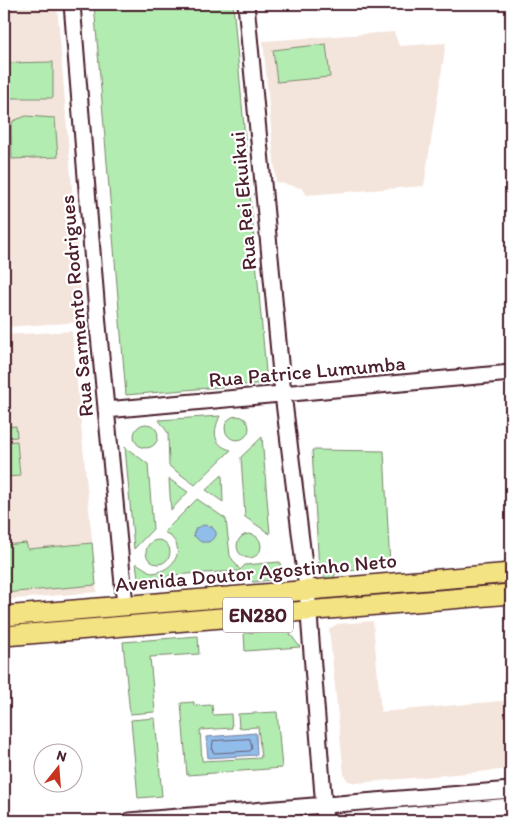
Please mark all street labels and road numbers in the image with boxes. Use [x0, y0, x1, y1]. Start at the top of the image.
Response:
street label: Rua Rei Ekuikui [224, 130, 262, 272]
street label: Rua Sarmento Rodrigues [54, 194, 98, 418]
street label: Rua Patrice Lumumba [207, 350, 407, 392]
street label: Avenida Doutor Agostinho Neto [114, 547, 398, 597]
road number: EN280 [223, 598, 293, 632]

